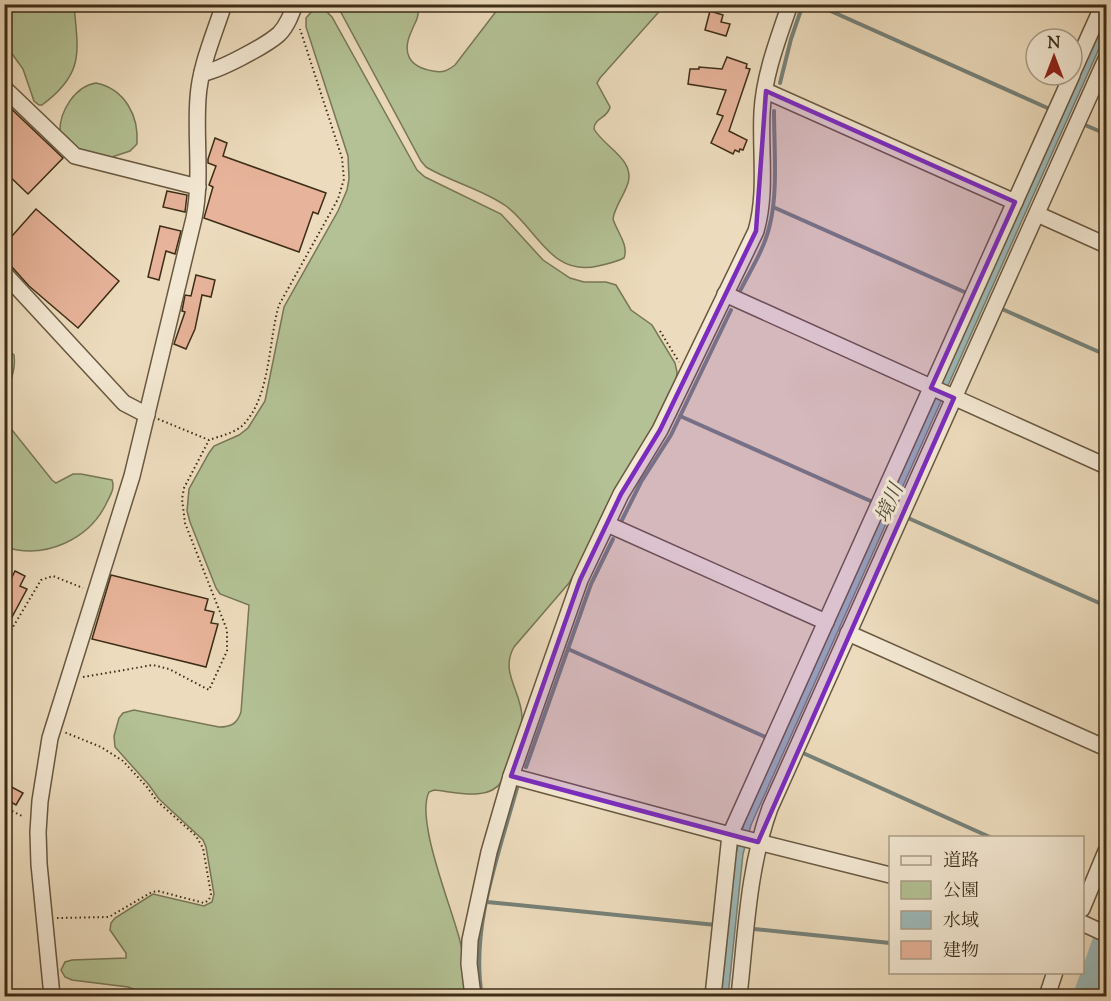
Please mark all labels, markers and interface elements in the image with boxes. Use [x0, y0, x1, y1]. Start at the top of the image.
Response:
north arrow [1024, 27, 1084, 87]
text: N [1048, 33, 1061, 56]
water label: 境川 [870, 478, 913, 528]
legend [889, 836, 1084, 974]
text: 道路 [943, 849, 979, 875]
text: 公園 [943, 879, 979, 905]
text: 水域 [943, 909, 979, 935]
text: 建物 [943, 939, 979, 965]

